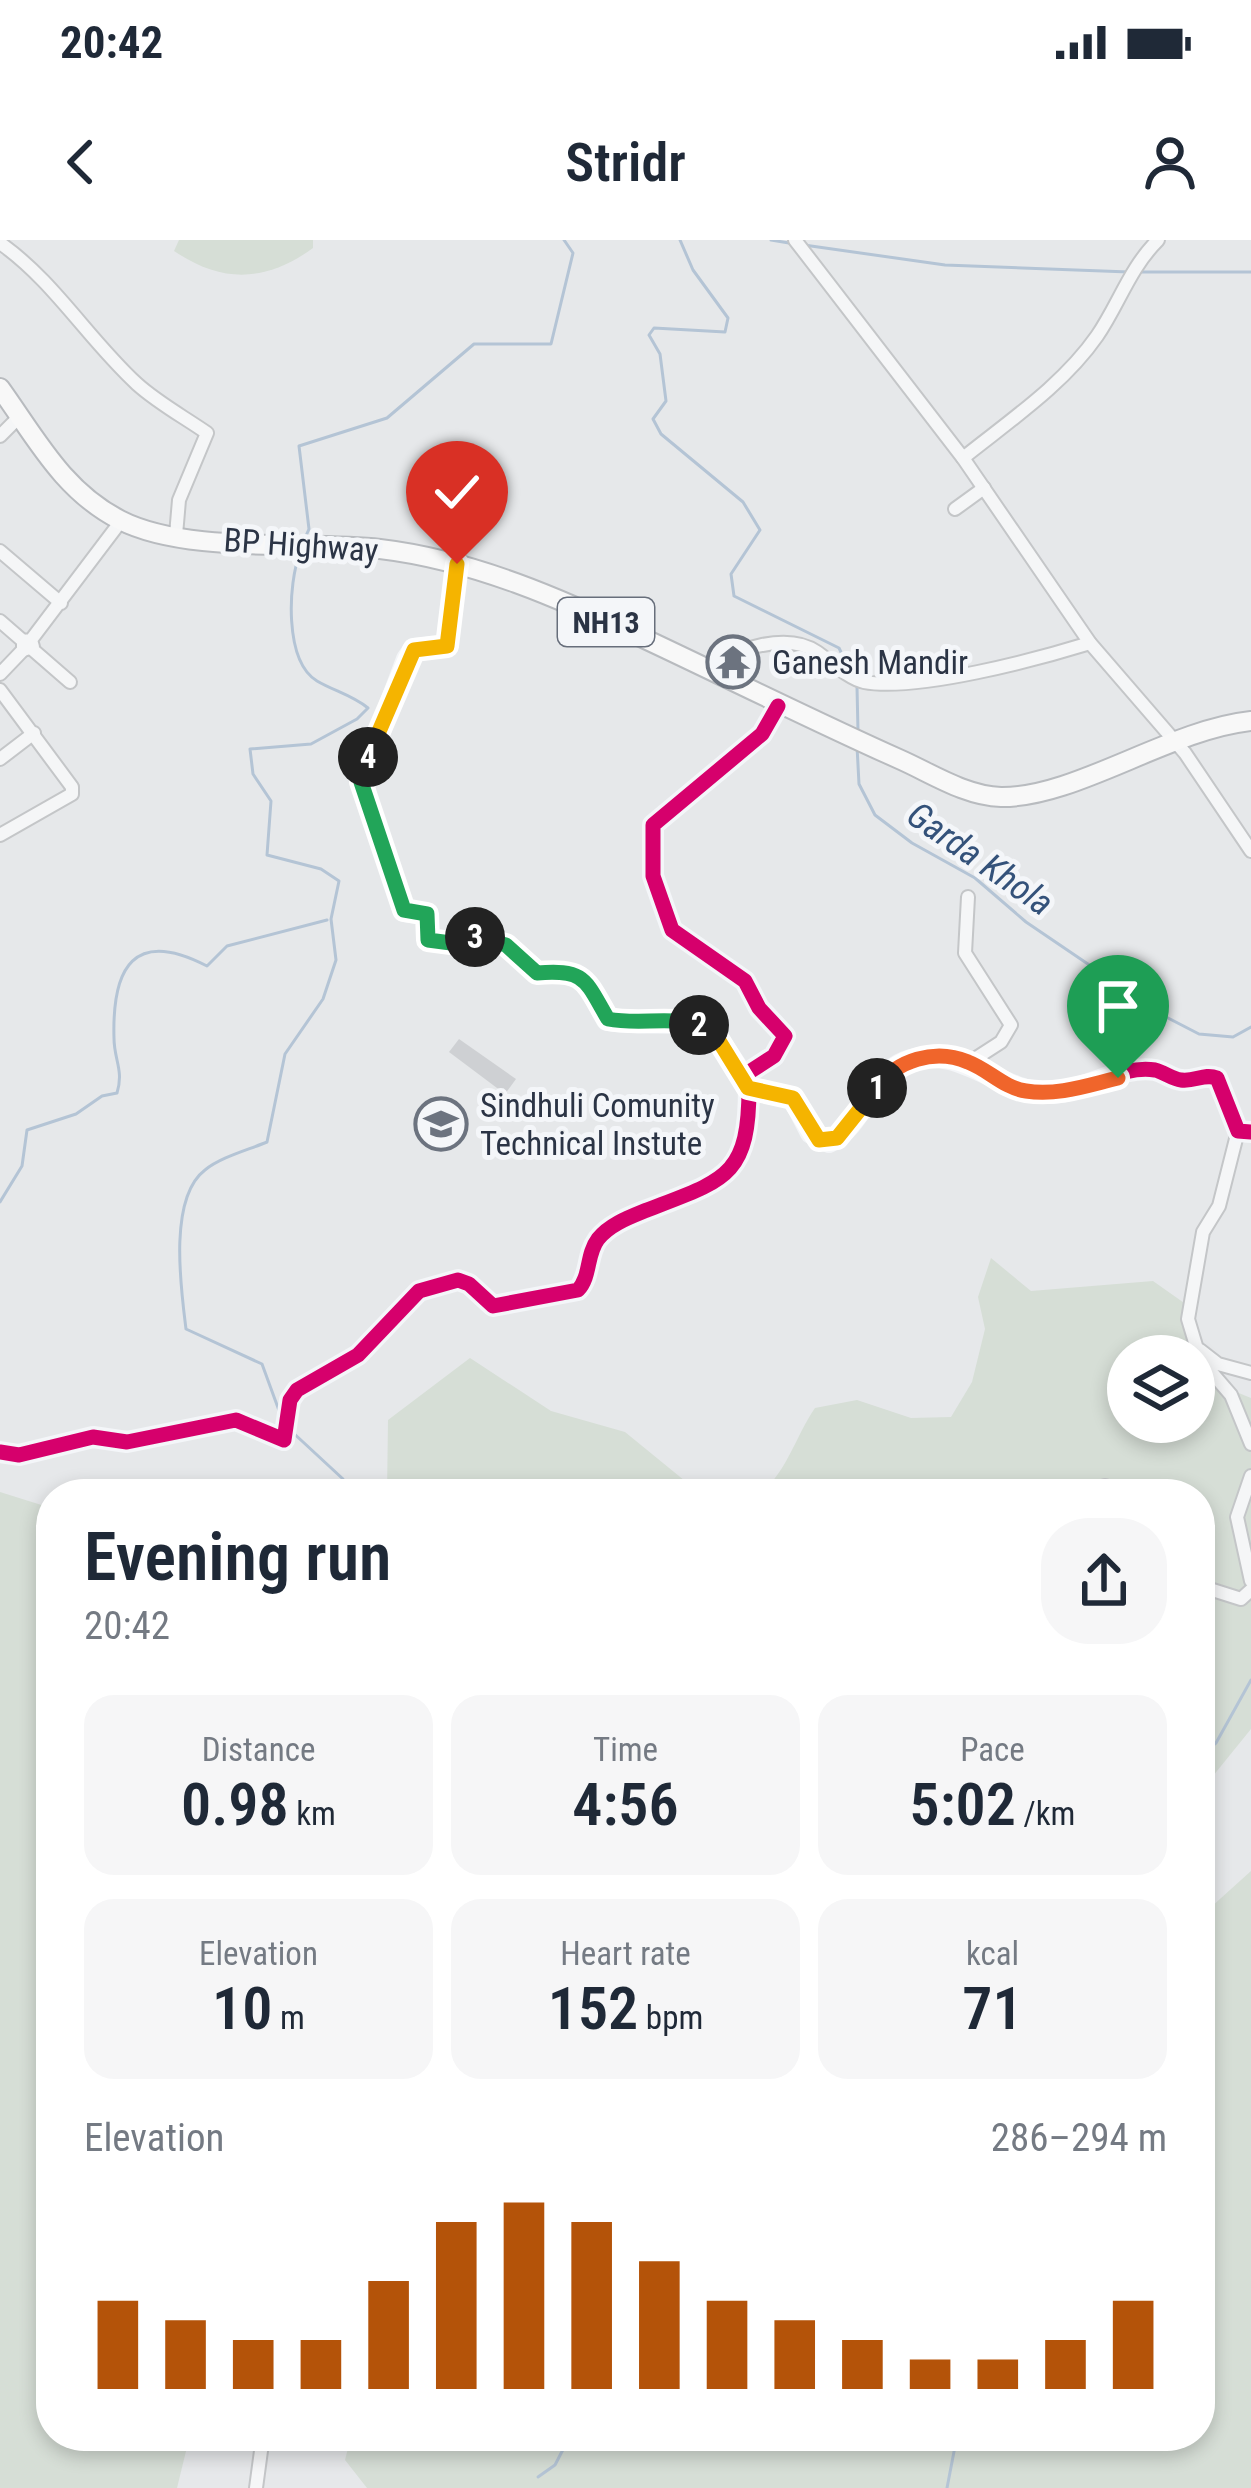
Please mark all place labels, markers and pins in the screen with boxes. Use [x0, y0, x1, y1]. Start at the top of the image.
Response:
pin [406, 441, 508, 564]
temple icon: Ganesh Mandir [705, 634, 761, 690]
place label: Ganesh Mandir [772, 643, 968, 682]
pin: 4 [338, 727, 398, 787]
pin: 3 [445, 907, 505, 967]
pin [1067, 955, 1169, 1078]
pin: 2 [669, 995, 729, 1055]
pin: 1 [847, 1058, 907, 1118]
place label: Sindhuli Comunity Technical Instute [480, 1086, 715, 1163]
school or university icon: Sindhuli Comunity Technical Instute [413, 1096, 469, 1152]

